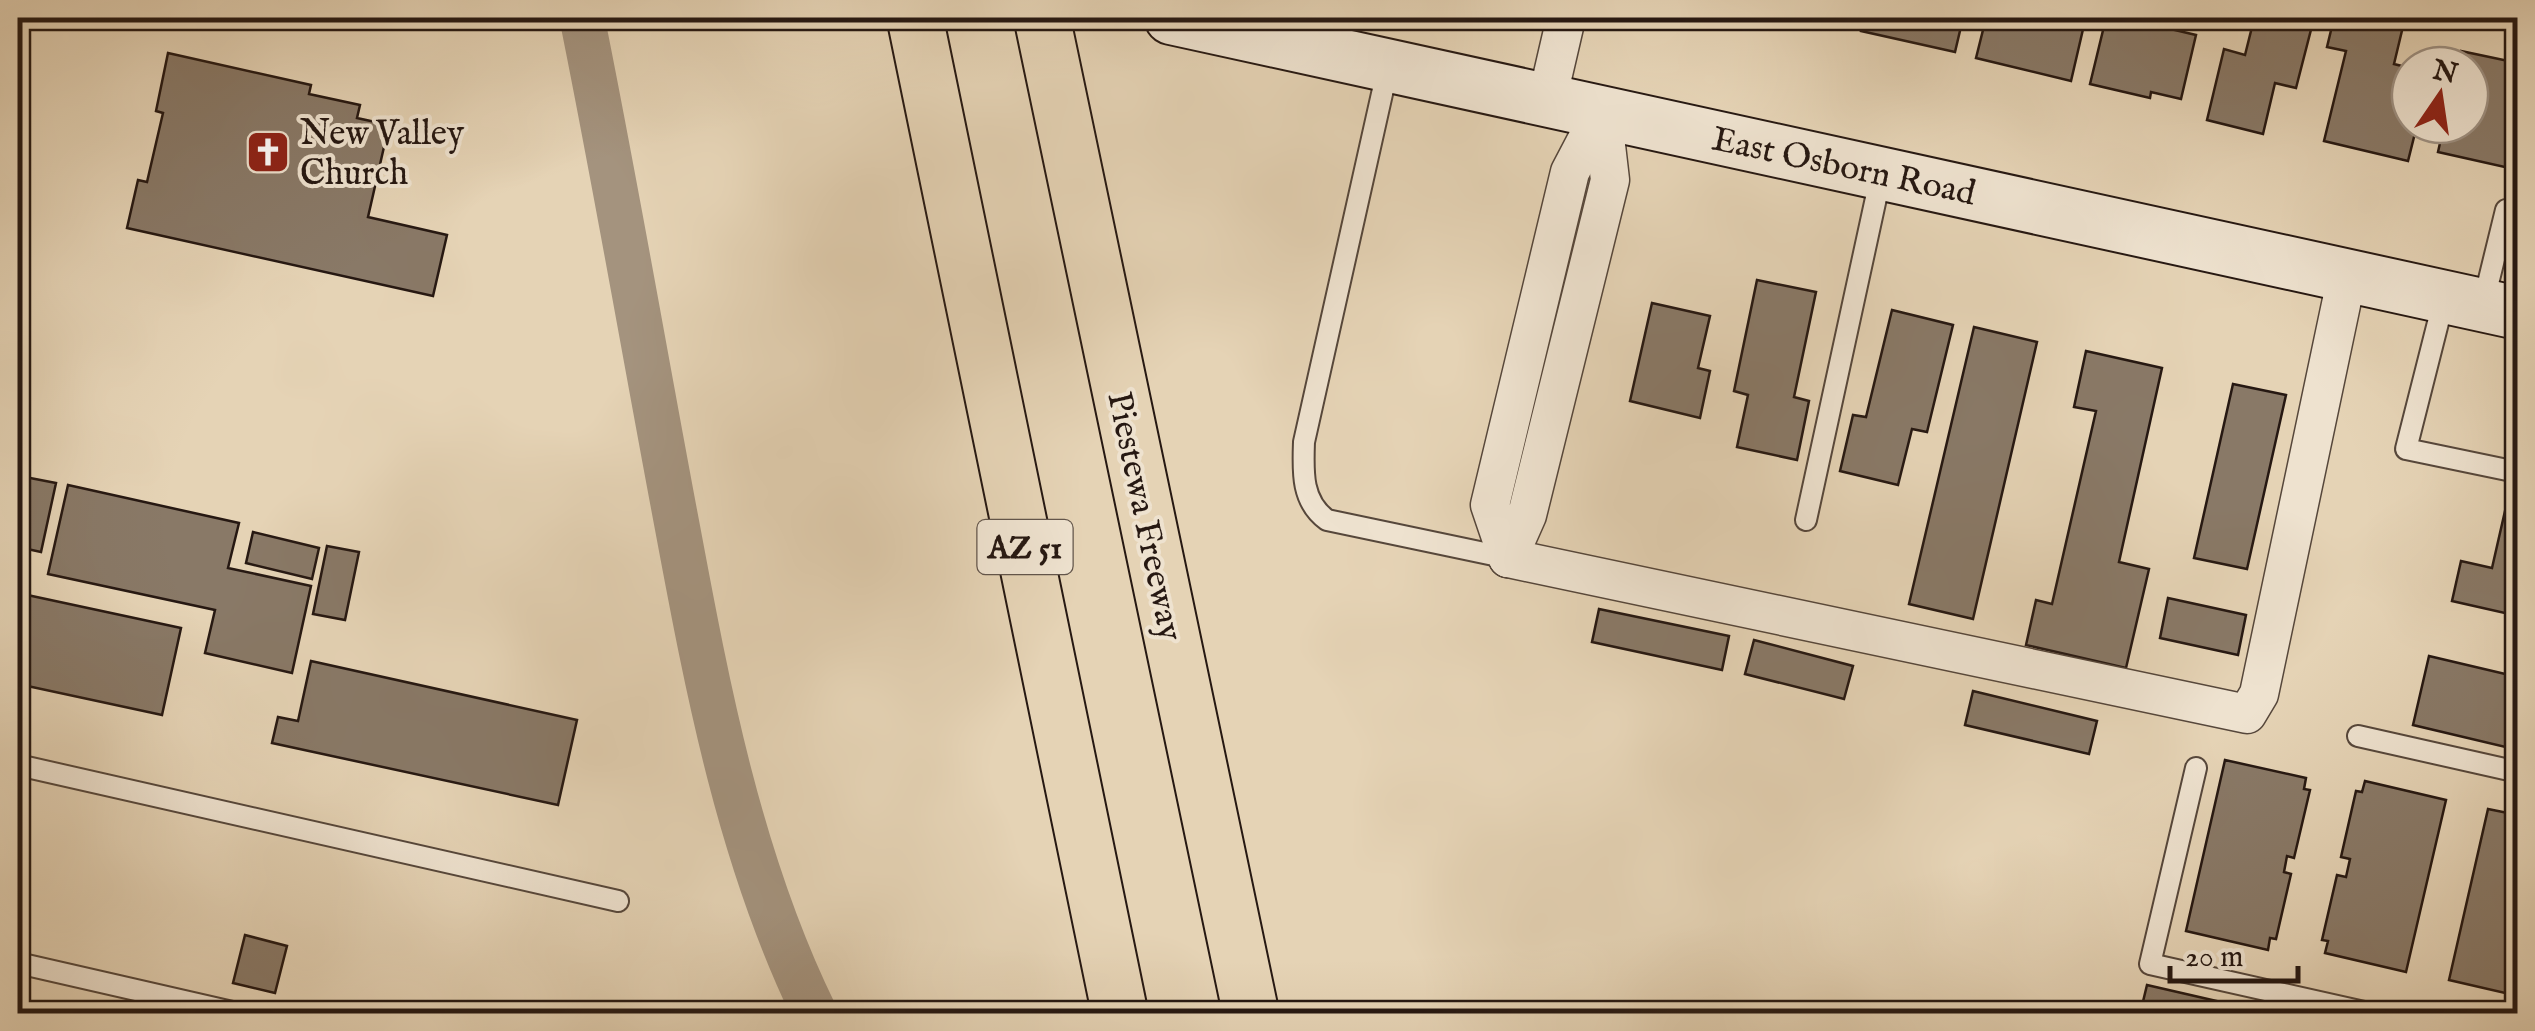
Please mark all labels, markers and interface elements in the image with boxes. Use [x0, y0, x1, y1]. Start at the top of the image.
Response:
north arrow [2390, 45, 2490, 145]
text: N [2428, 53, 2461, 93]
place label: New Valley Church [300, 112, 465, 197]
street label: East Osborn Road [1708, 118, 1980, 217]
church icon: New Valley Church [245, 129, 291, 175]
street label: Piestewa Freeway [1095, 388, 1192, 646]
road number: AZ 51 [978, 520, 1072, 574]
scale bar [2170, 921, 2298, 983]
text: 20 m [2185, 939, 2244, 977]

